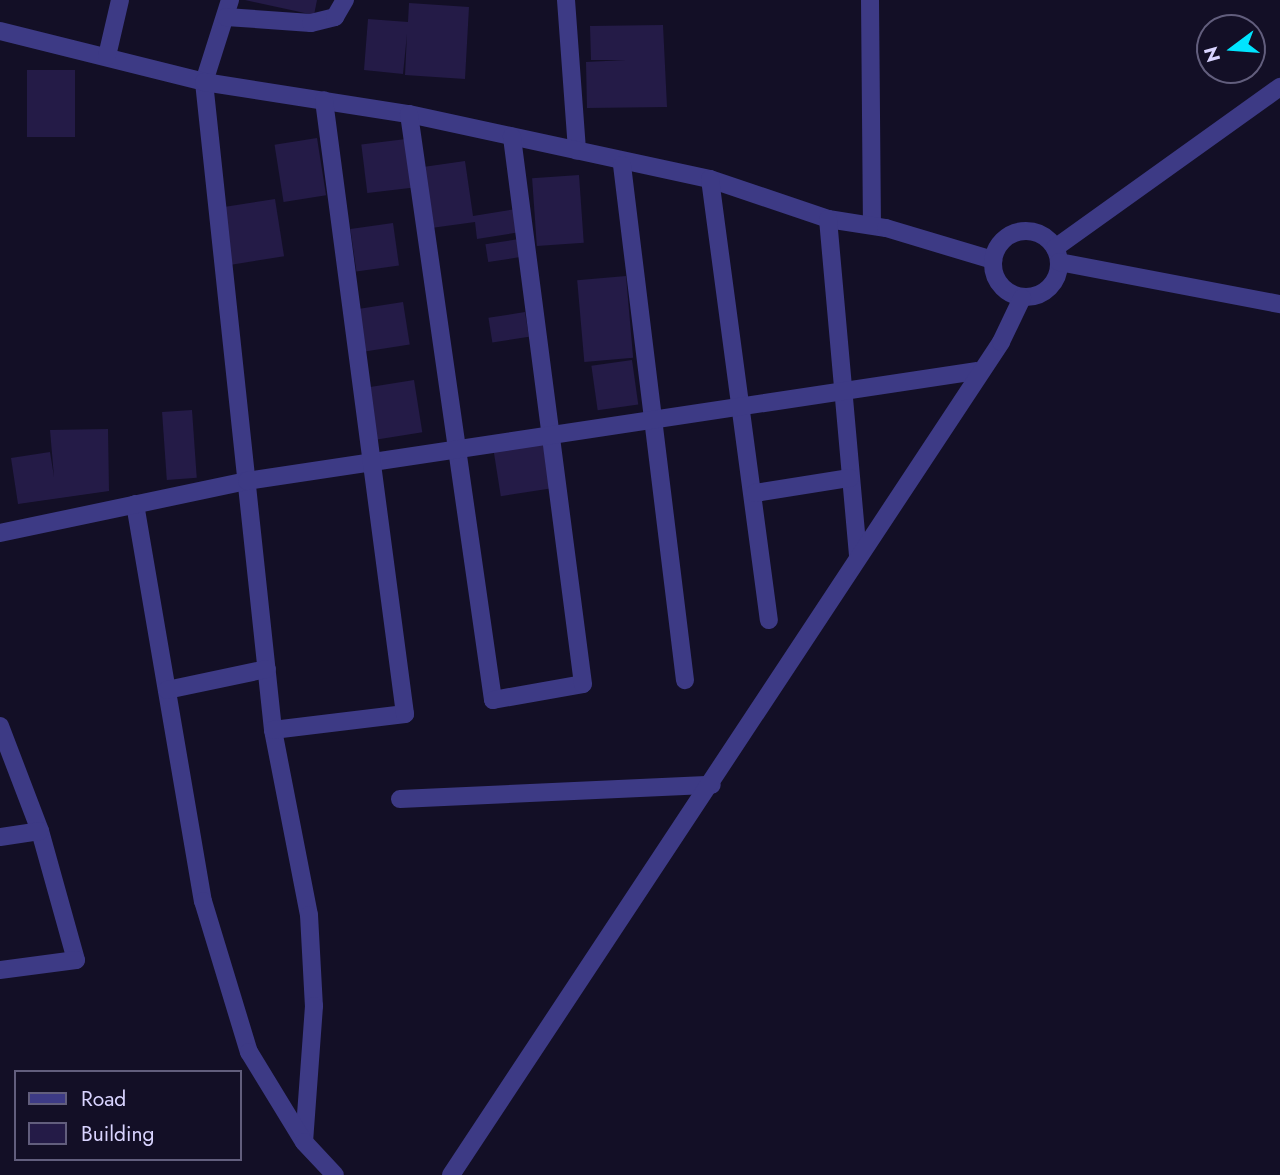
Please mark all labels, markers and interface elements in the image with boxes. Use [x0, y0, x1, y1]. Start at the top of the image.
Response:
north arrow [1196, 14, 1266, 84]
text: N [1197, 43, 1227, 65]
legend [14, 1070, 242, 1161]
text: Road [81, 1084, 126, 1114]
text: Building [81, 1119, 154, 1149]

